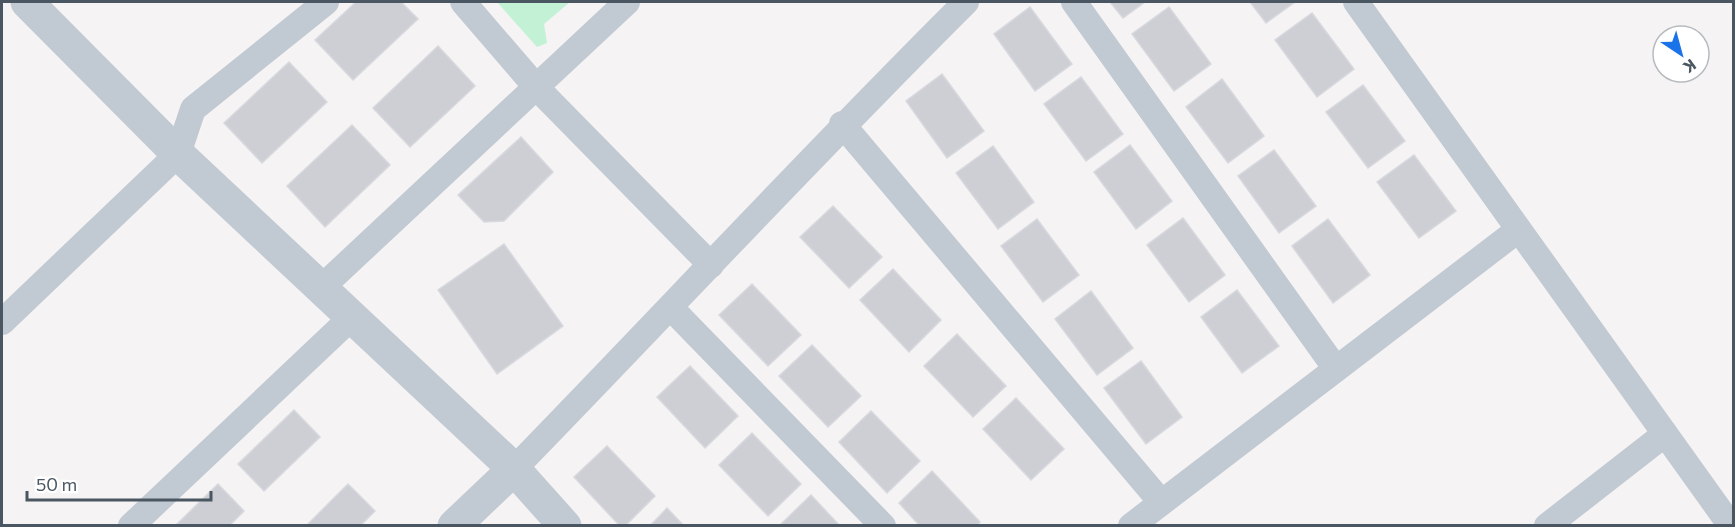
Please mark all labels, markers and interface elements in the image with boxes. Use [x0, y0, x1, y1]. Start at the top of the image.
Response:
north arrow [1651, 24, 1711, 84]
text: K [1680, 56, 1700, 78]
scale bar [27, 464, 212, 502]
text: 50 m [36, 473, 77, 495]

